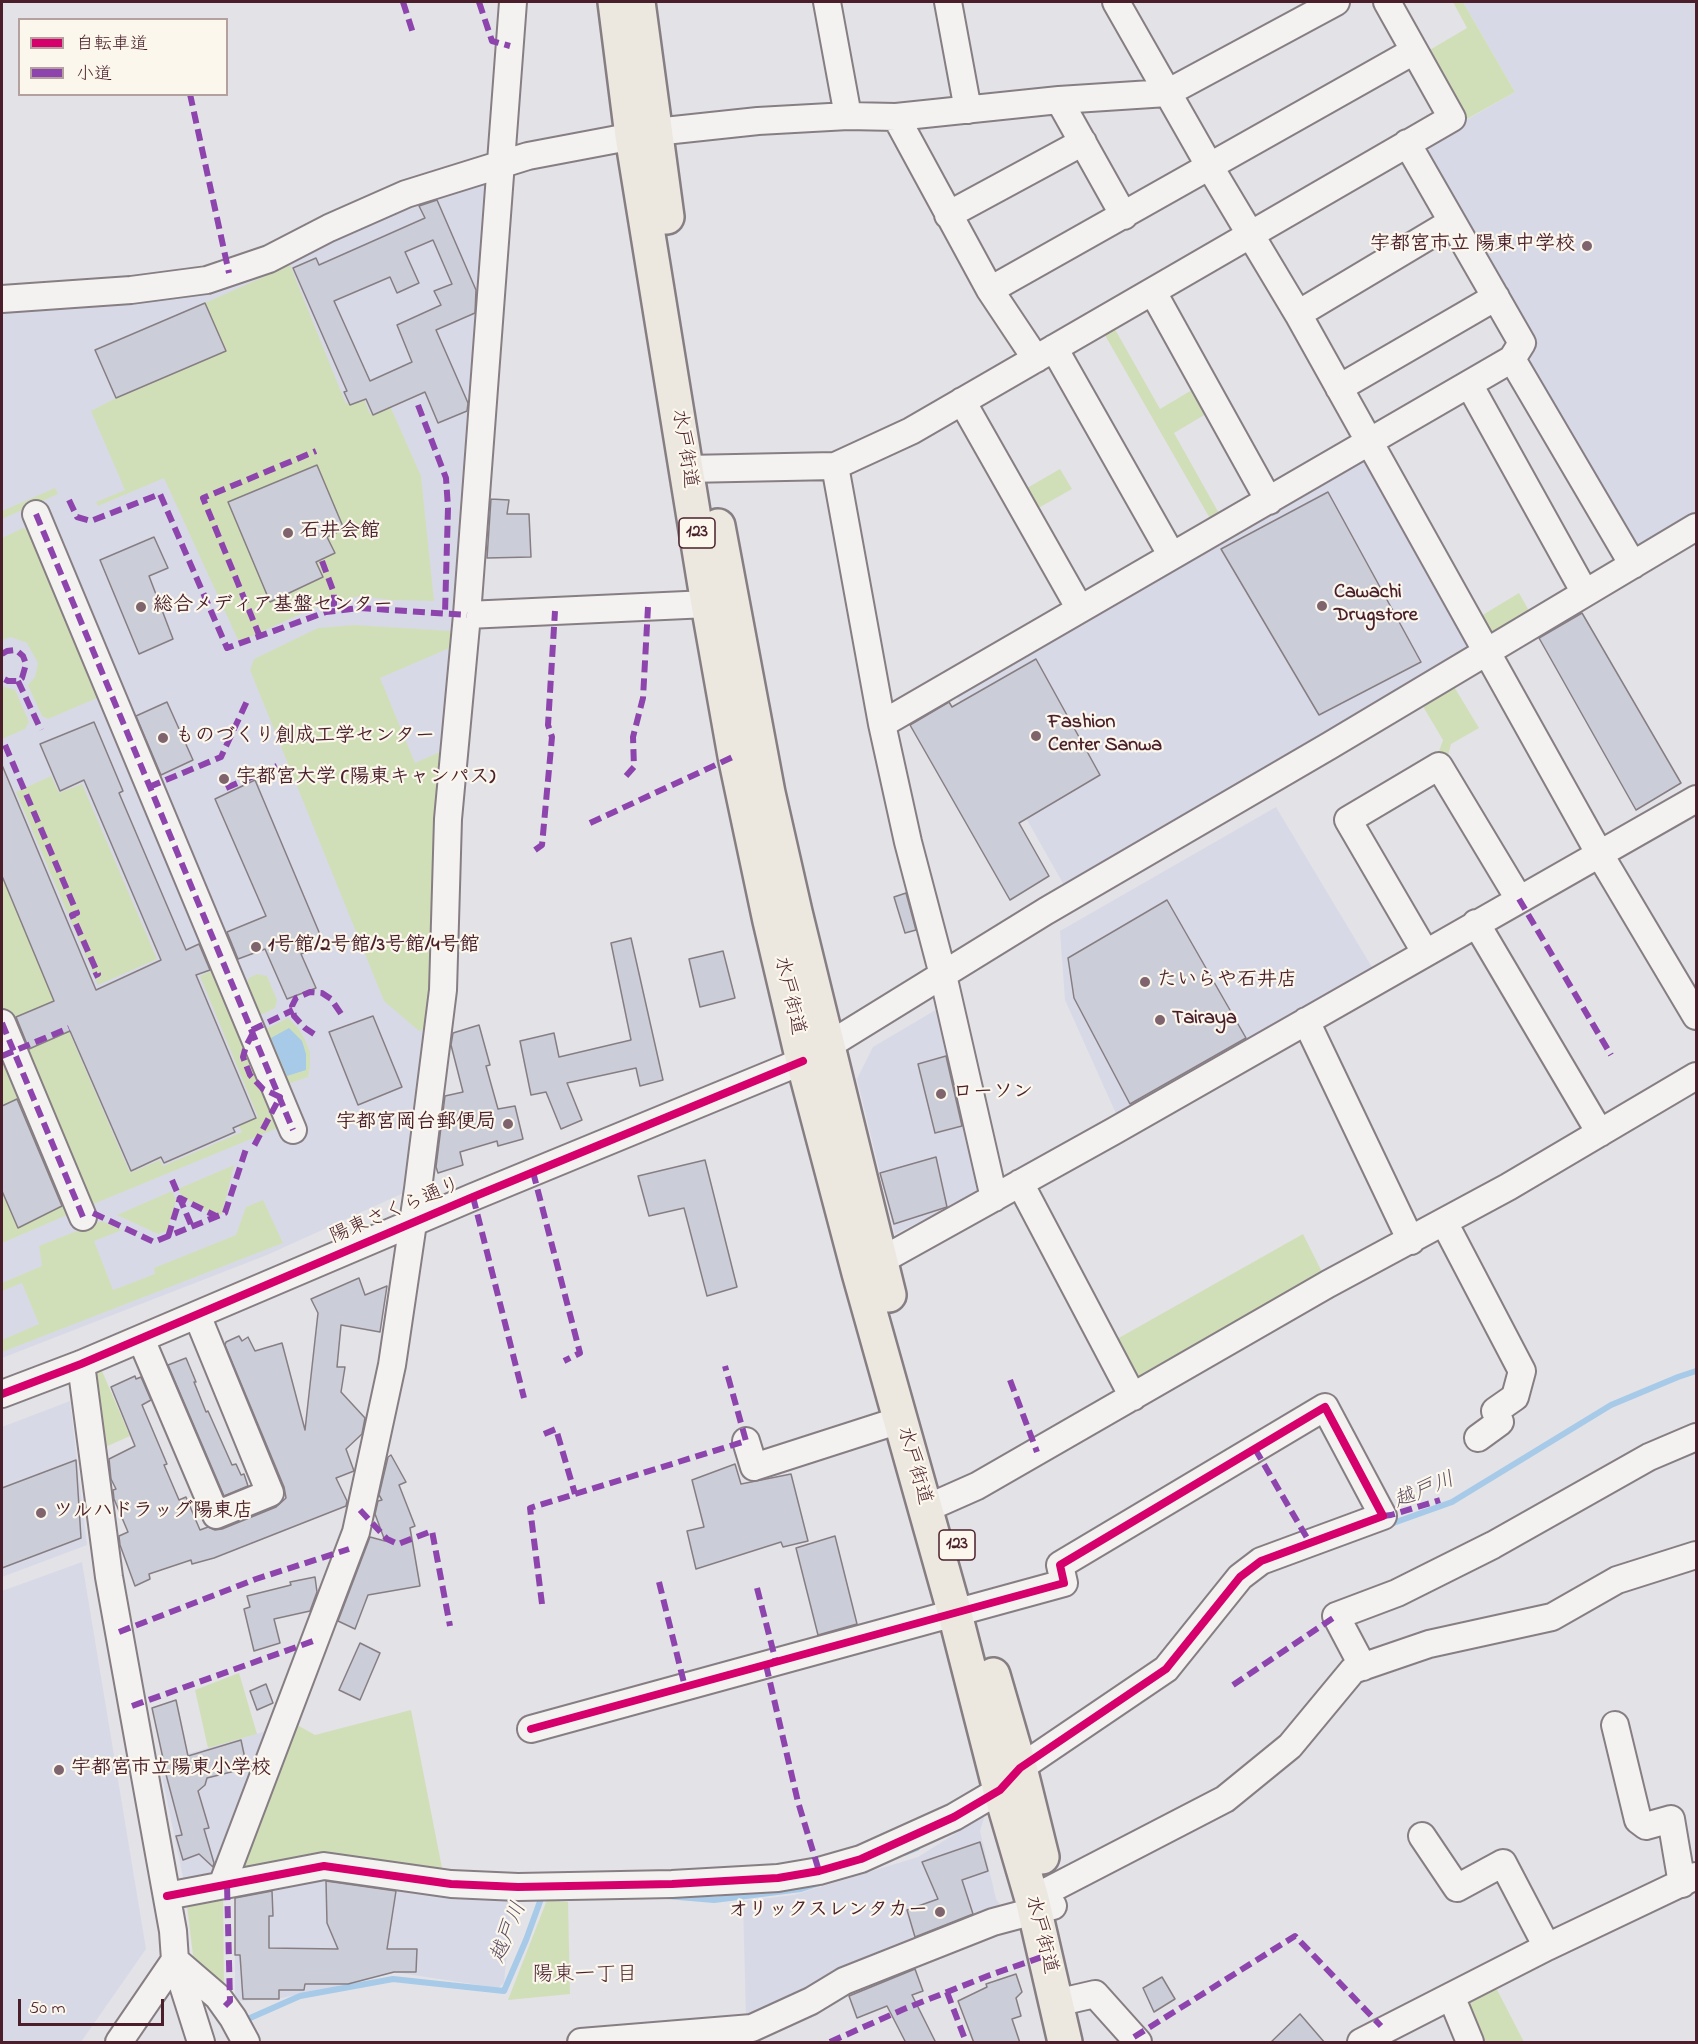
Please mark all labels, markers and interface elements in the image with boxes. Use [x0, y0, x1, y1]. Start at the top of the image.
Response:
legend [18, 18, 228, 96]
text: 自転車道 [76, 32, 148, 58]
text: 小道 [76, 62, 112, 88]
place label: 宇都宮市立 陽東中学校 [1370, 234, 1575, 258]
marker: 宇都宮市立 陽東中学校 [1580, 239, 1594, 253]
street label: 水戸街道 [665, 408, 701, 490]
road number: 123 [679, 518, 715, 548]
place label: 石井会館 [300, 521, 380, 545]
marker: 石井会館 [281, 526, 295, 540]
place label: Cawachi Drugstore [1334, 582, 1418, 629]
place label: 総合メディア基盤センター [153, 595, 393, 619]
marker: Cawachi Drugstore [1315, 599, 1329, 613]
marker: 総合メディア基盤センター [134, 600, 148, 614]
place label: Fashion Center Sanwa [1048, 712, 1162, 759]
place label: ものづくり創成工学センター [175, 726, 435, 750]
marker: Fashion Center Sanwa [1029, 729, 1043, 743]
marker: ものづくり創成工学センター [156, 731, 170, 745]
place label: 宇都宮大学 (陽東キャンパス) [236, 767, 495, 791]
marker: 宇都宮大学 (陽東キャンパス) [217, 772, 231, 786]
place label: 1号館/2号館/3号館/4号館 [268, 935, 479, 959]
marker: 1号館/2号館/3号館/4号館 [249, 940, 263, 954]
street label: 水戸街道 [767, 954, 809, 1038]
place label: たいらや石井店 [1157, 970, 1297, 994]
marker: たいらや石井店 [1138, 975, 1152, 989]
place label: Tairaya [1172, 1008, 1237, 1032]
marker: Tairaya [1153, 1013, 1167, 1027]
place label: ローソン [953, 1082, 1033, 1106]
marker: ローソン [934, 1087, 948, 1101]
place label: 宇都宮岡台郵便局 [336, 1112, 496, 1136]
marker: 宇都宮岡台郵便局 [501, 1117, 515, 1131]
street label: 陽東さくら通り [327, 1174, 465, 1250]
street label: 水戸街道 [890, 1424, 936, 1508]
water label: 越戸川 [1391, 1469, 1459, 1515]
place label: ツルハドラッグ陽東店 [53, 1501, 253, 1525]
marker: ツルハドラッグ陽東店 [34, 1506, 48, 1520]
road number: 123 [939, 1530, 975, 1560]
place label: 宇都宮市立陽東小学校 [71, 1758, 271, 1782]
marker: 宇都宮市立陽東小学校 [52, 1763, 66, 1777]
street label: 水戸街道 [1019, 1893, 1061, 1977]
water label: 越戸川 [487, 1899, 533, 1967]
place label: オリックスレンタカー [728, 1900, 928, 1924]
marker: オリックスレンタカー [933, 1905, 947, 1919]
district label: 陽東一丁目 [533, 1964, 637, 1990]
scale bar [21, 1987, 166, 2025]
text: 50 m [29, 1996, 66, 2022]

